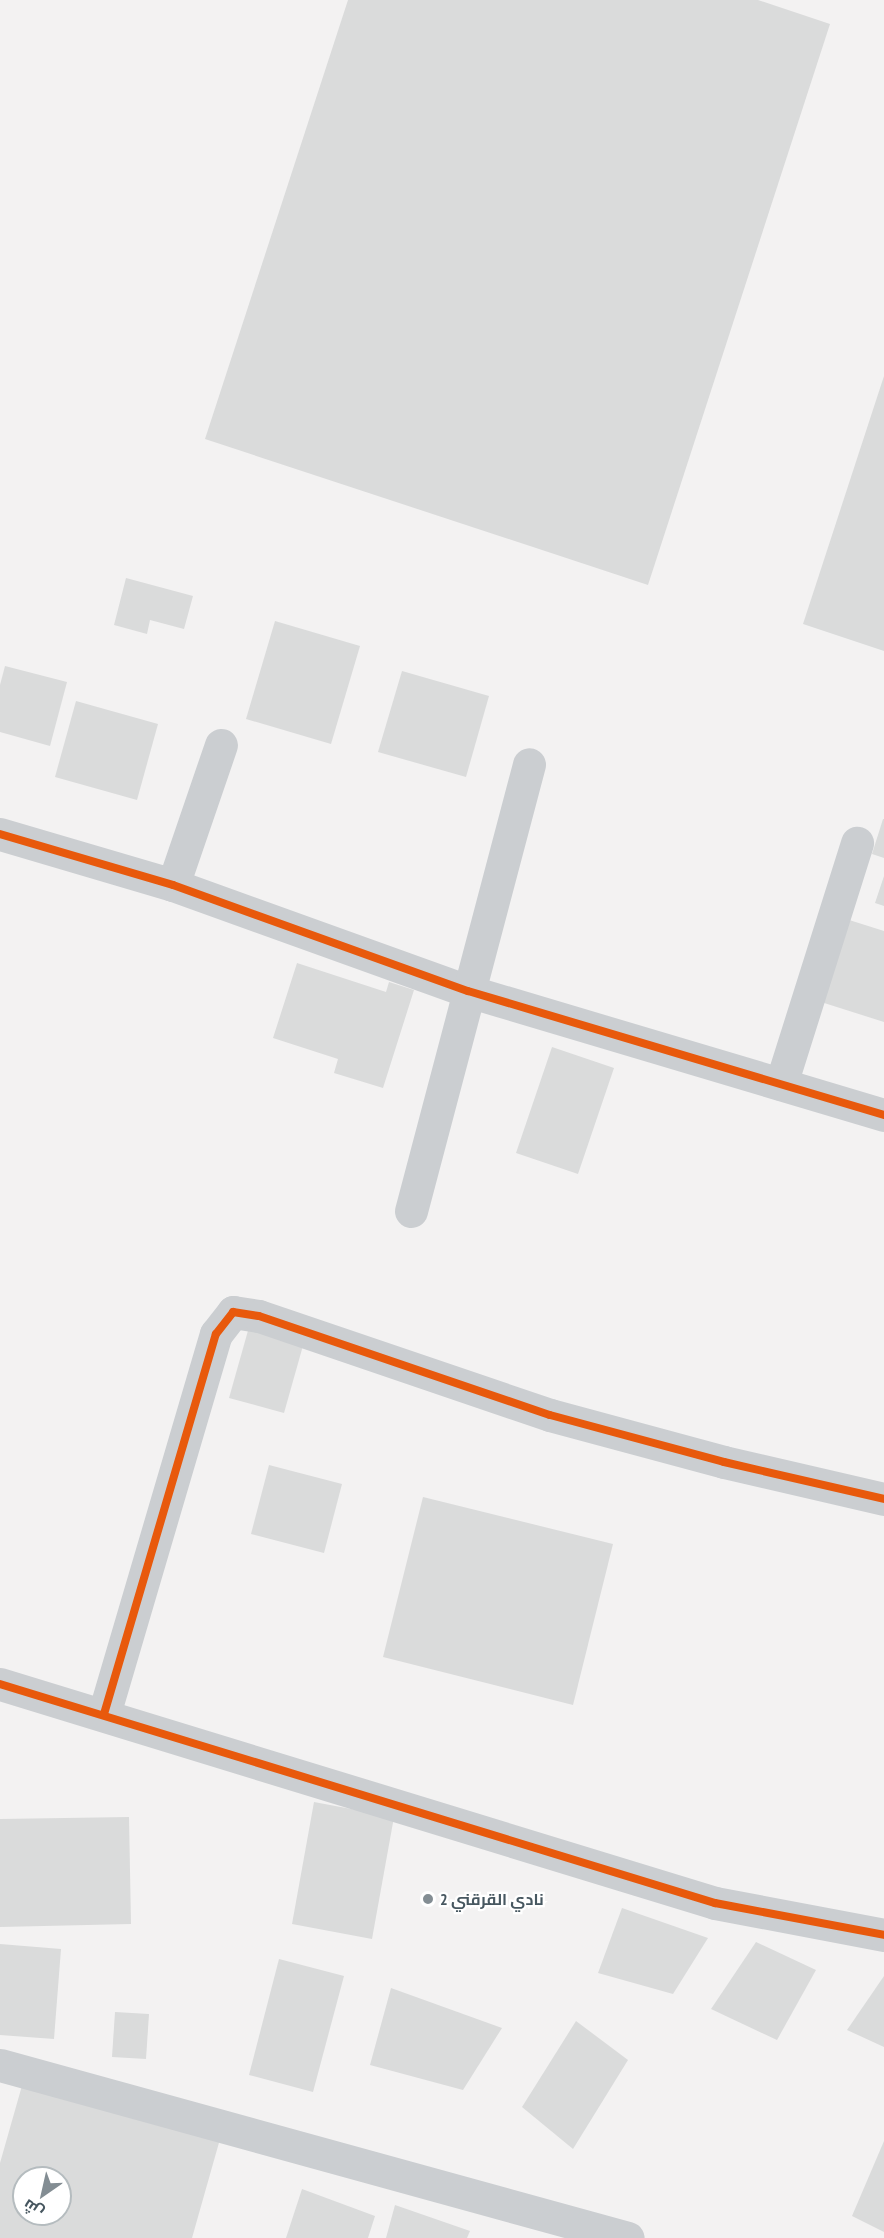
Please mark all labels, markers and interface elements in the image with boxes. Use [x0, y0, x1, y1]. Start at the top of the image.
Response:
place label: نادي القرقني 2 [440, 1889, 544, 1909]
marker: نادي القرقني 2 [421, 1892, 435, 1906]
north arrow [12, 2166, 72, 2226]
text: ش [19, 2195, 47, 2223]

